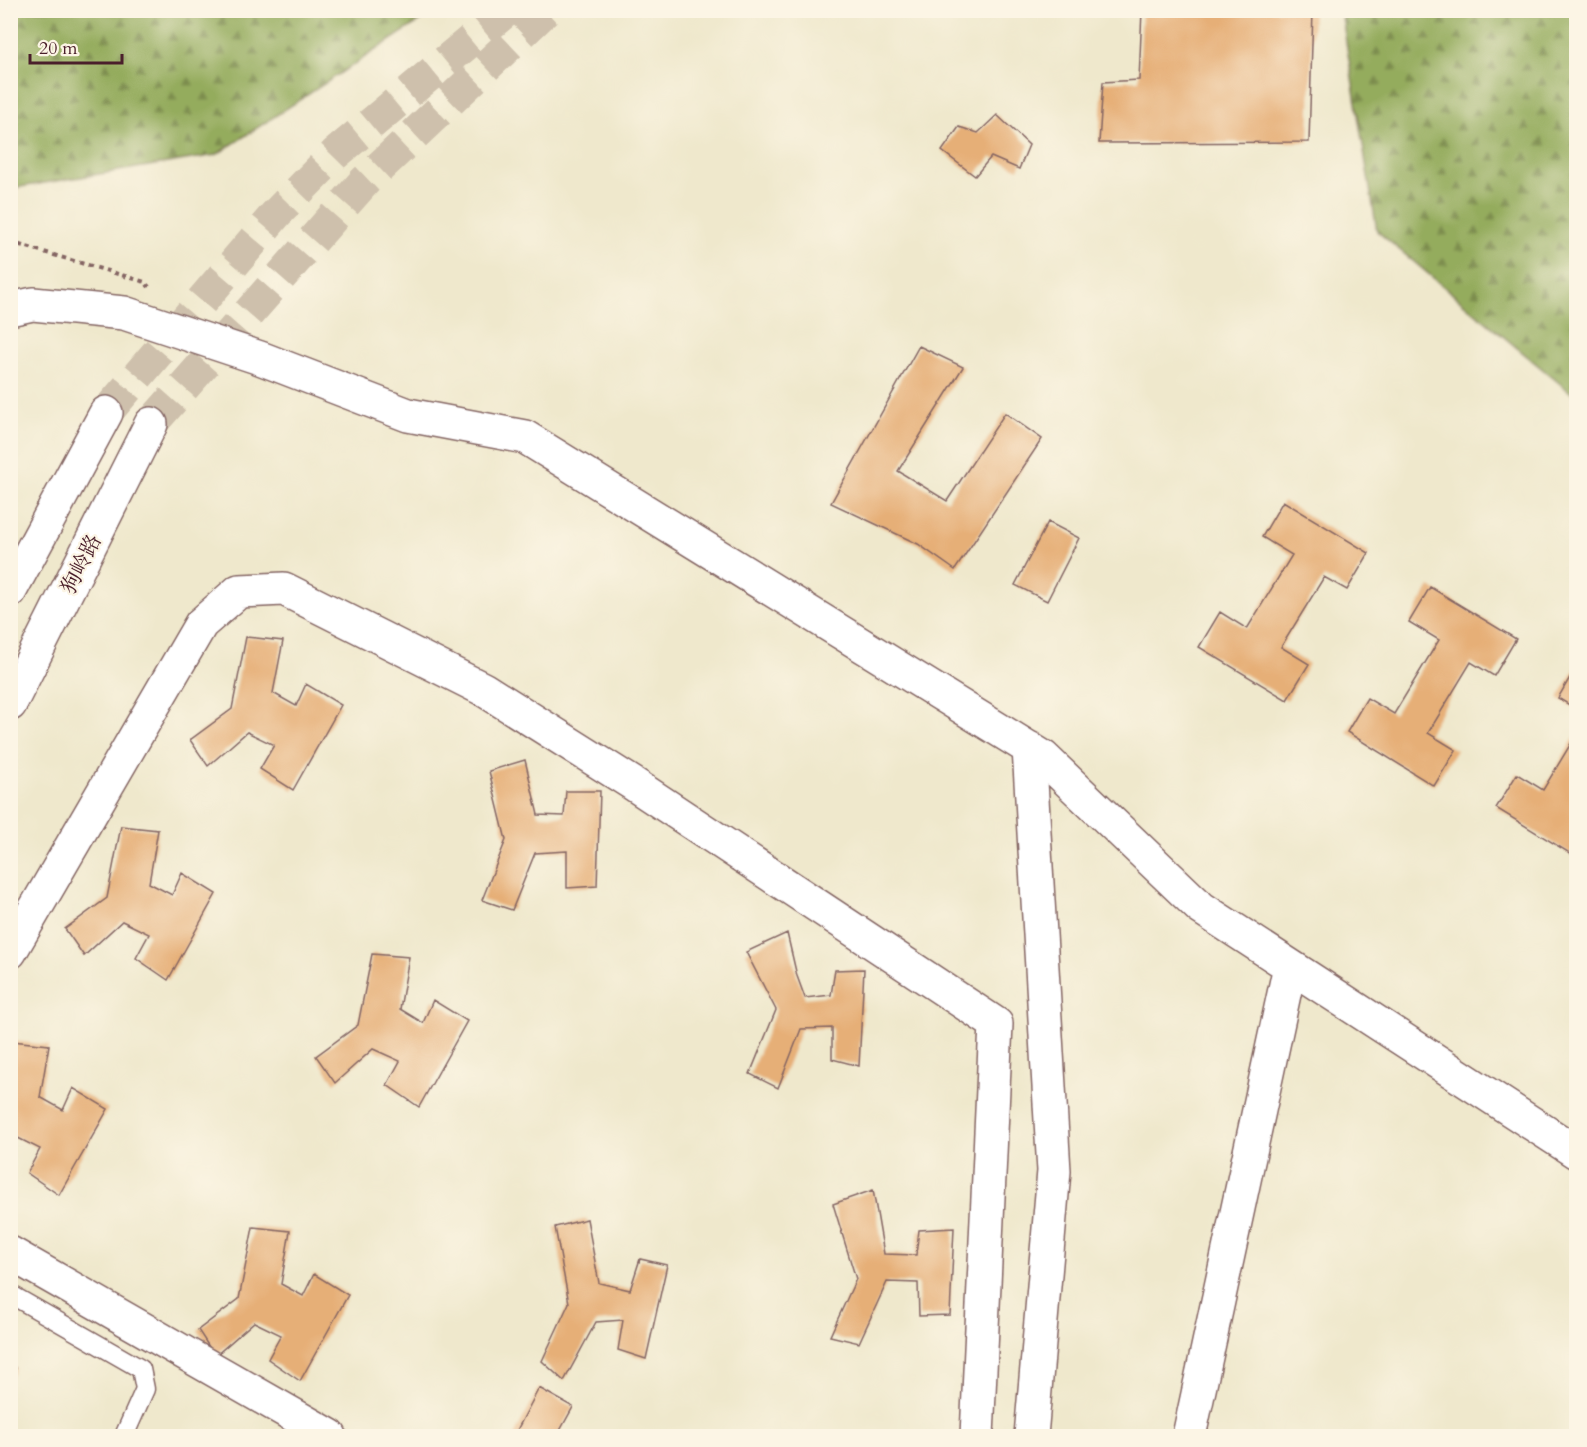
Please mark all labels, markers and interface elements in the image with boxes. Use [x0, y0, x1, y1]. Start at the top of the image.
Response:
scale bar [30, 27, 122, 65]
text: 20 m [39, 36, 78, 61]
street label: 狗岭路 [54, 530, 109, 599]

